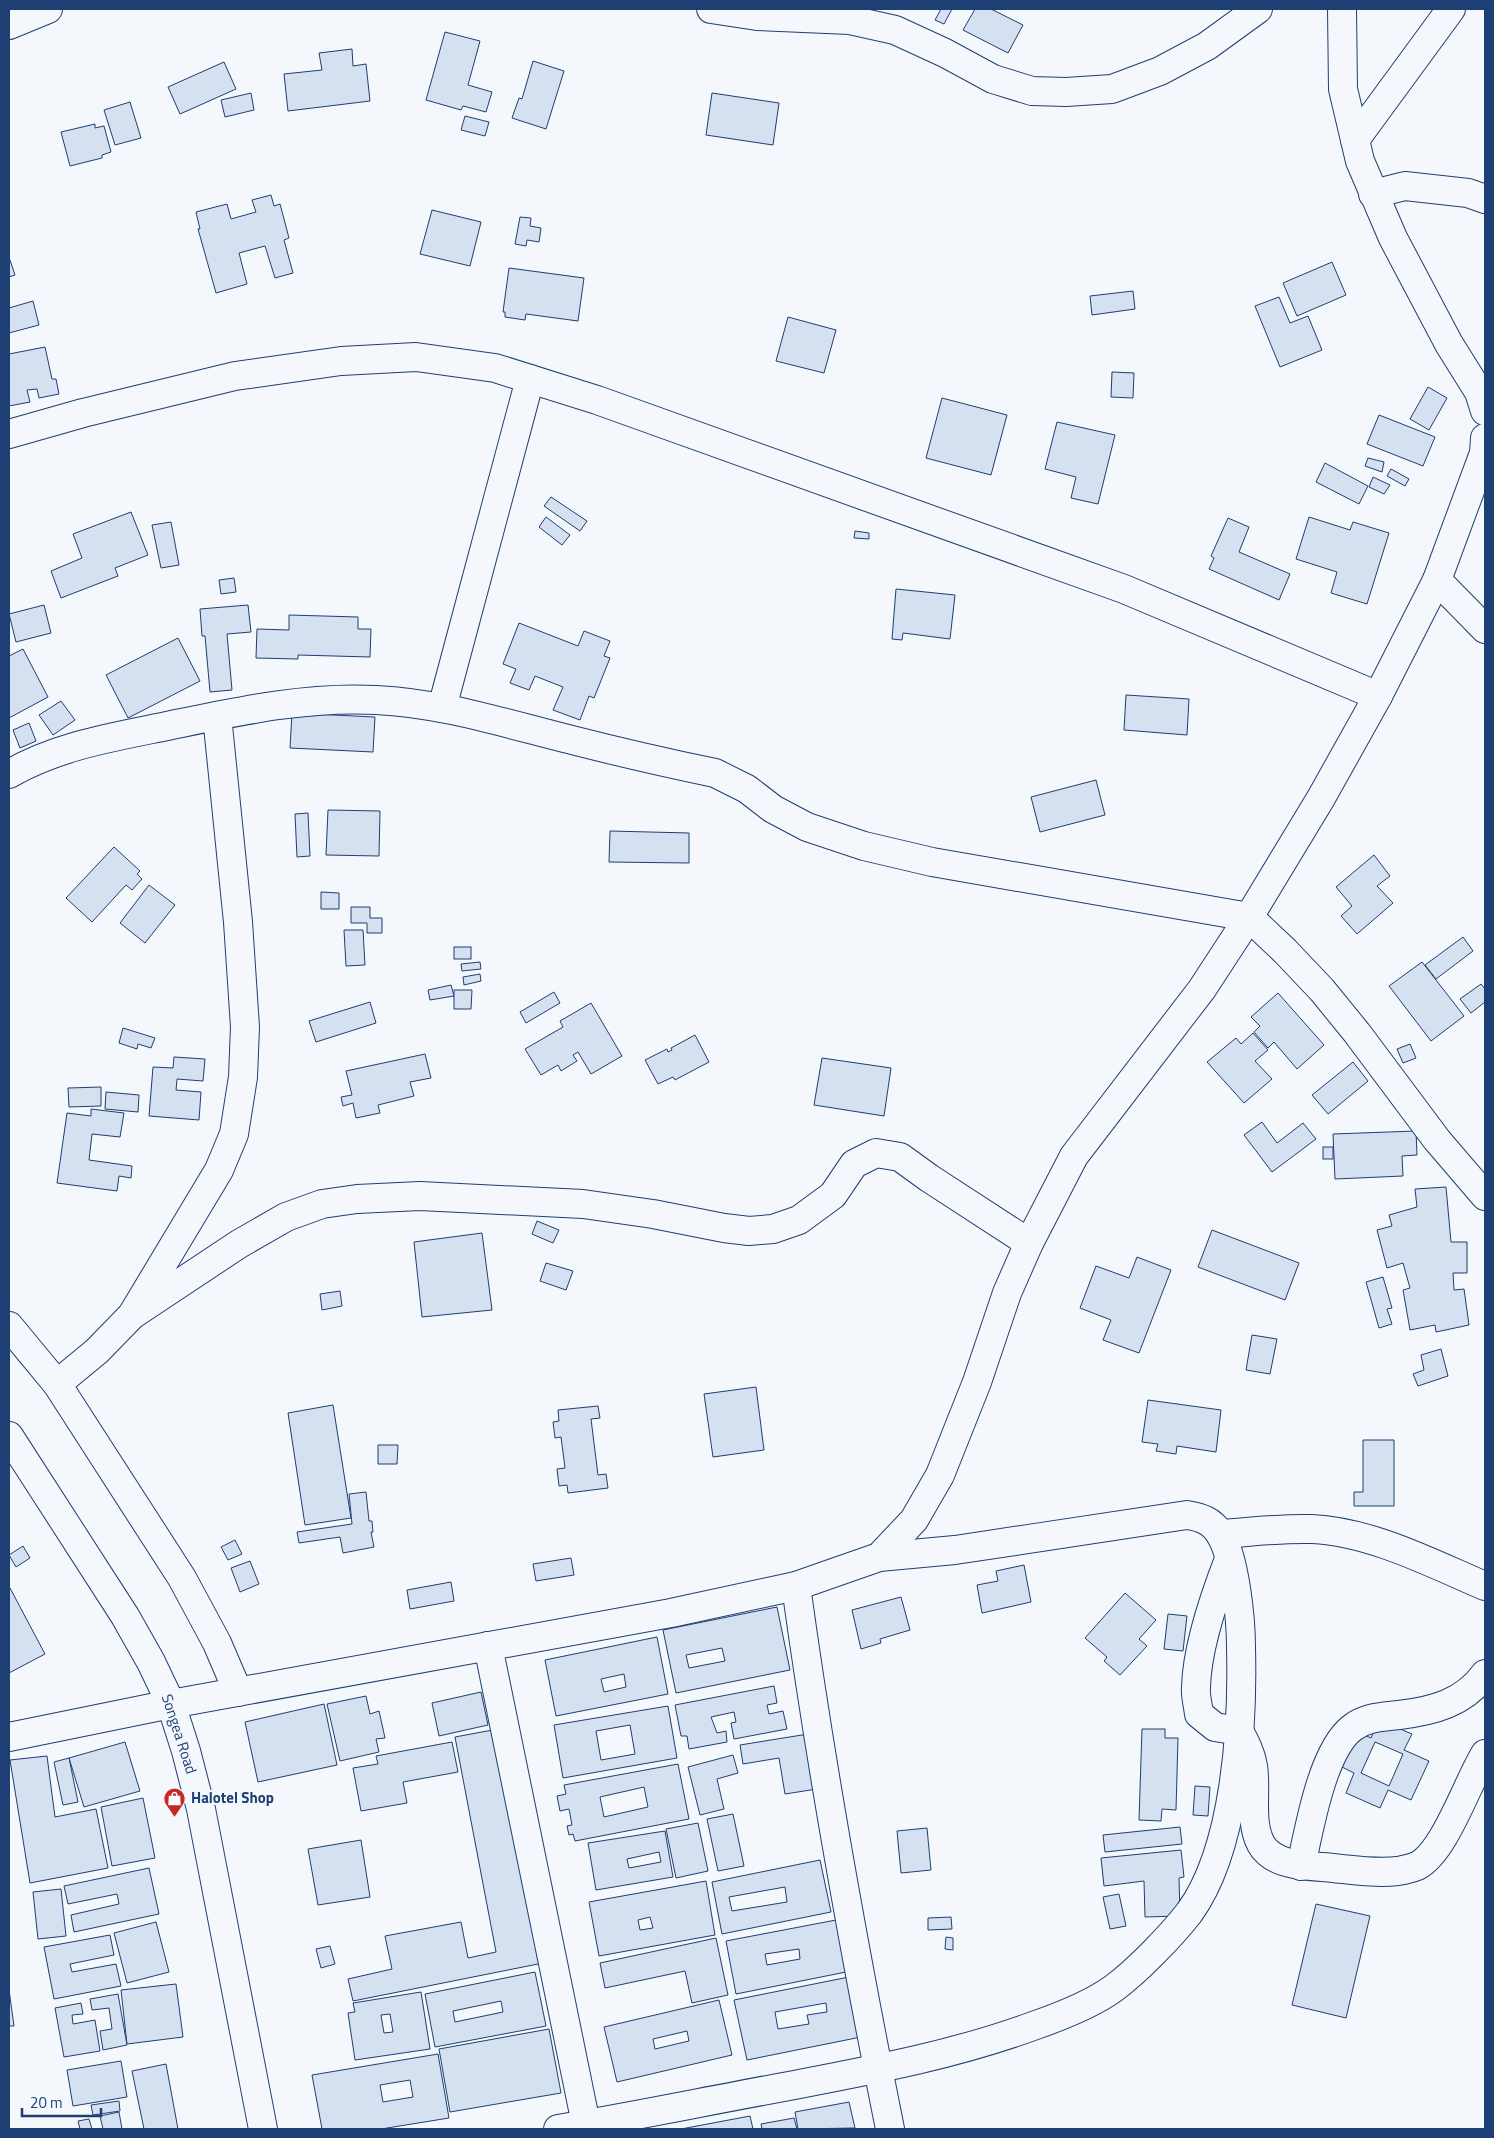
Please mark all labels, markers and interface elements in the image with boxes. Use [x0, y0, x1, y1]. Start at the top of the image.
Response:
street label: Songea Road [156, 1691, 203, 1777]
shop icon: Halotel Shop [163, 1786, 187, 1817]
place label: Halotel Shop [191, 1786, 274, 1809]
scale bar [22, 2086, 101, 2118]
text: 20 m [30, 2091, 63, 2114]

